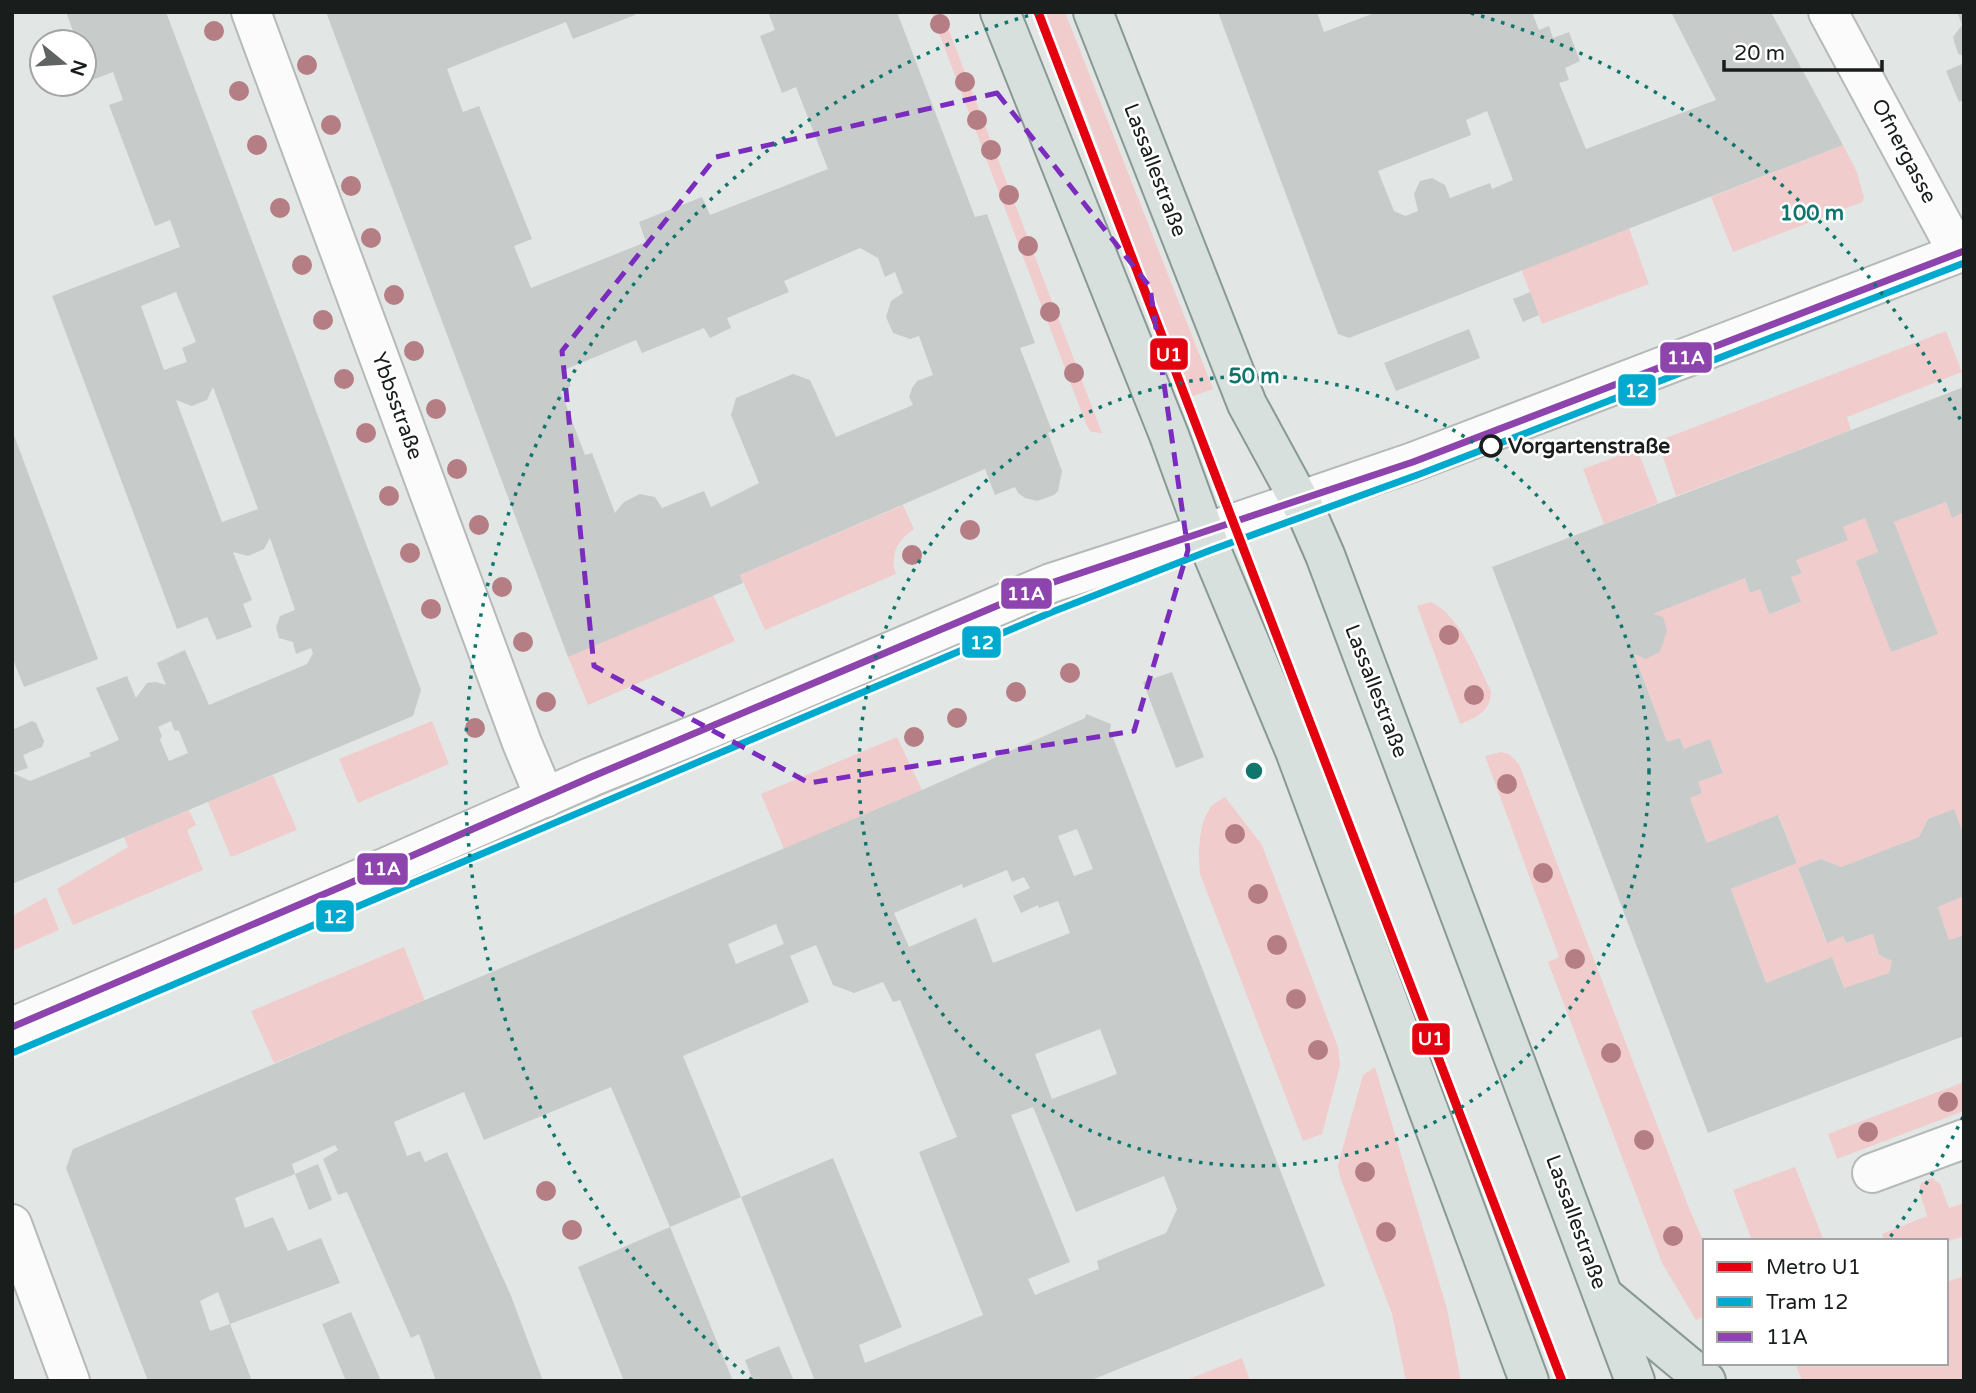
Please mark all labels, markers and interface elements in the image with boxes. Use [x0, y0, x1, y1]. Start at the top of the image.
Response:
north arrow [28, 28, 98, 98]
scale bar [1724, 28, 1882, 72]
text: 20 m [1734, 41, 1785, 66]
text: N [65, 57, 91, 79]
street label: Ofnergasse [1866, 95, 1942, 208]
street label: Lassallestraße [1118, 100, 1192, 240]
text: 100 m [1780, 201, 1844, 226]
line badge: U1 [1149, 337, 1189, 371]
line badge: 11A [1659, 341, 1713, 374]
text: U1 [1156, 344, 1182, 366]
text: 11A [1667, 347, 1705, 369]
street label: Ybbsstraße [366, 349, 428, 463]
text: 50 m [1228, 364, 1280, 389]
line badge: 12 [1617, 373, 1657, 407]
text: 12 [1625, 380, 1649, 402]
place label: Vorgartenstraße [1508, 434, 1670, 459]
marker: Vorgartenstraße [1480, 435, 1502, 457]
line badge: 11A [1000, 577, 1053, 610]
text: 11A [1007, 583, 1045, 605]
street label: Lassallestraße [1339, 621, 1413, 761]
line badge: 12 [961, 625, 1002, 659]
text: 12 [970, 632, 994, 654]
centre of rings [1242, 759, 1266, 783]
line badge: 11A [356, 852, 409, 886]
text: 11A [363, 858, 401, 880]
line badge: 12 [315, 899, 355, 933]
text: 12 [323, 906, 347, 928]
line badge: U1 [1411, 1022, 1451, 1056]
text: U1 [1418, 1028, 1444, 1050]
street label: Lassallestraße [1540, 1152, 1612, 1292]
legend [1703, 1239, 1948, 1365]
text: Metro U1 [1766, 1255, 1861, 1280]
text: Tram 12 [1766, 1290, 1849, 1315]
text: 11A [1766, 1325, 1808, 1350]

